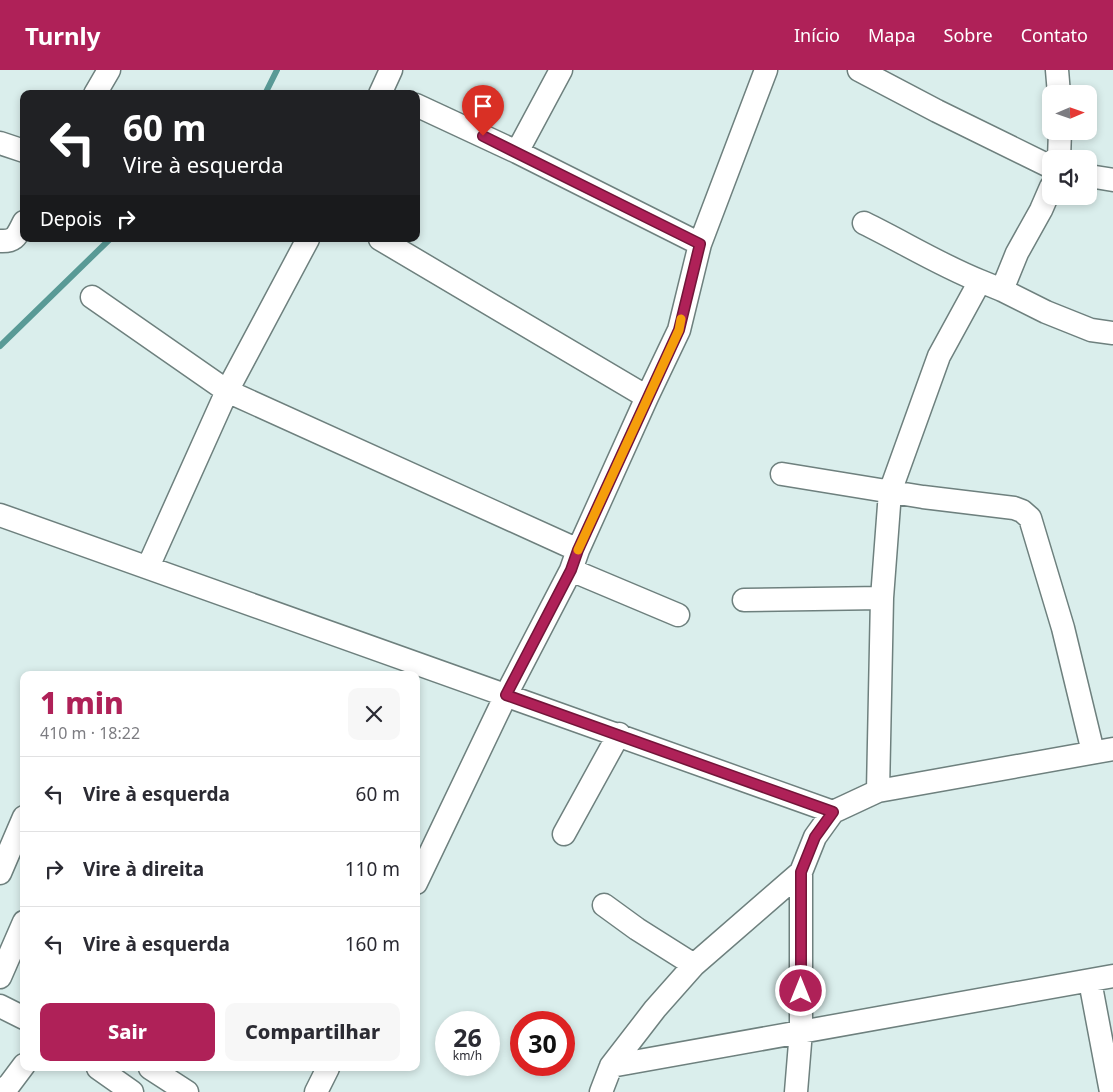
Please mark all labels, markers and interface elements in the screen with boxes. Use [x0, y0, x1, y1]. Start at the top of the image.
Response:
text: Turnly [25, 19, 100, 52]
text: Início [794, 23, 840, 47]
text: Mapa [868, 23, 916, 47]
text: Sobre [944, 23, 993, 47]
text: Contato [1021, 23, 1088, 47]
pin [462, 85, 504, 136]
north arrow [1042, 85, 1098, 140]
map controls [1042, 85, 1097, 205]
icon: arrive [469, 92, 497, 120]
text: 60 m [123, 104, 206, 151]
icon: left [40, 110, 105, 175]
text: Vire à esquerda [123, 149, 284, 179]
button: sound [1042, 150, 1097, 205]
icon: right [112, 205, 140, 233]
text: Depois [40, 206, 102, 232]
text: 1 min [40, 682, 124, 723]
button: close [348, 688, 400, 740]
text: 410 m · 18:22 [40, 722, 140, 744]
icon: left [40, 780, 68, 808]
text: Vire à esquerda [83, 781, 230, 807]
text: 60 m [356, 781, 400, 807]
icon: right [40, 855, 68, 883]
text: Vire à direita [83, 856, 204, 882]
text: 110 m [345, 856, 400, 882]
icon: left [40, 930, 68, 958]
text: Vire à esquerda [83, 931, 230, 957]
text: 160 m [345, 931, 400, 957]
position arrow [774, 964, 826, 1016]
button: Sair [40, 1003, 215, 1061]
button: Compartilhar [225, 1003, 400, 1061]
speed limit sign: 30 [510, 1011, 575, 1076]
text: 26 [453, 1020, 482, 1054]
text: km/h [453, 1047, 482, 1064]

